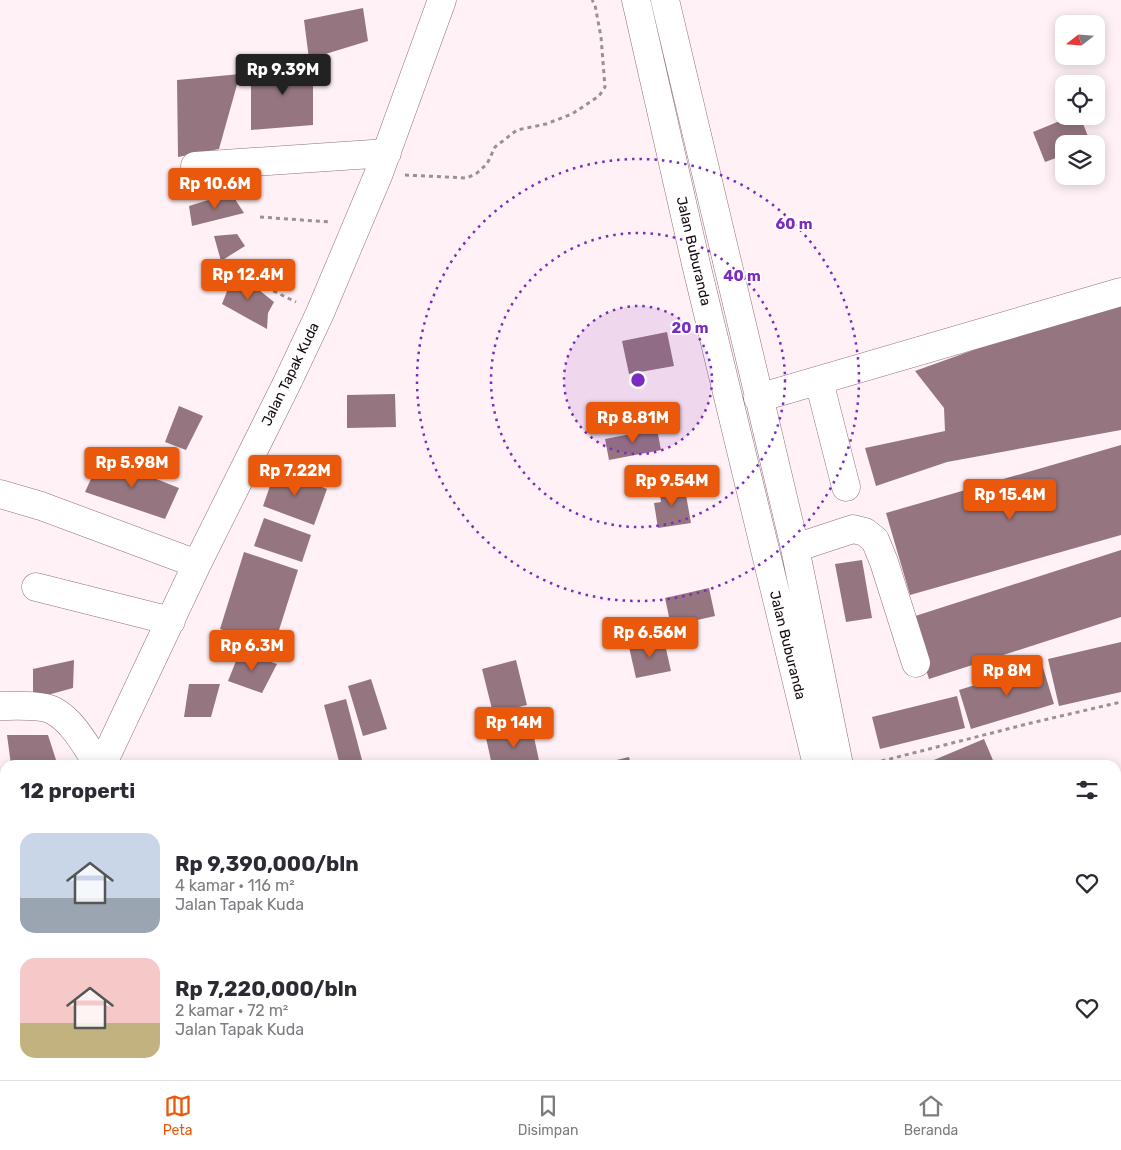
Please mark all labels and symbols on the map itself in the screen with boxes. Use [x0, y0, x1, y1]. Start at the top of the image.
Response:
north arrow [1055, 15, 1105, 65]
pin: Rp 9.39M [231, 54, 335, 96]
pin: Rp 10.6M [163, 168, 267, 210]
street label: Jalan Buburanda [673, 195, 714, 307]
text: 60 m [776, 215, 812, 233]
pin: Rp 12.4M [196, 258, 300, 301]
text: 40 m [723, 267, 761, 285]
text: 20 m [672, 319, 708, 337]
street label: Jalan Tapak Kuda [258, 320, 323, 429]
centre of rings [629, 371, 647, 389]
pin: Rp 8.81M [581, 402, 685, 444]
pin: Rp 5.98M [80, 446, 184, 489]
pin: Rp 7.22M [243, 454, 347, 497]
pin: Rp 9.54M [620, 464, 724, 507]
pin: Rp 15.4M [958, 478, 1062, 521]
street label: Jalan Buburanda [766, 589, 809, 701]
pin: Rp 6.56M [598, 616, 702, 659]
pin: Rp 6.3M [206, 630, 298, 672]
pin: Rp 8M [972, 654, 1042, 697]
pin: Rp 14M [473, 706, 555, 749]

